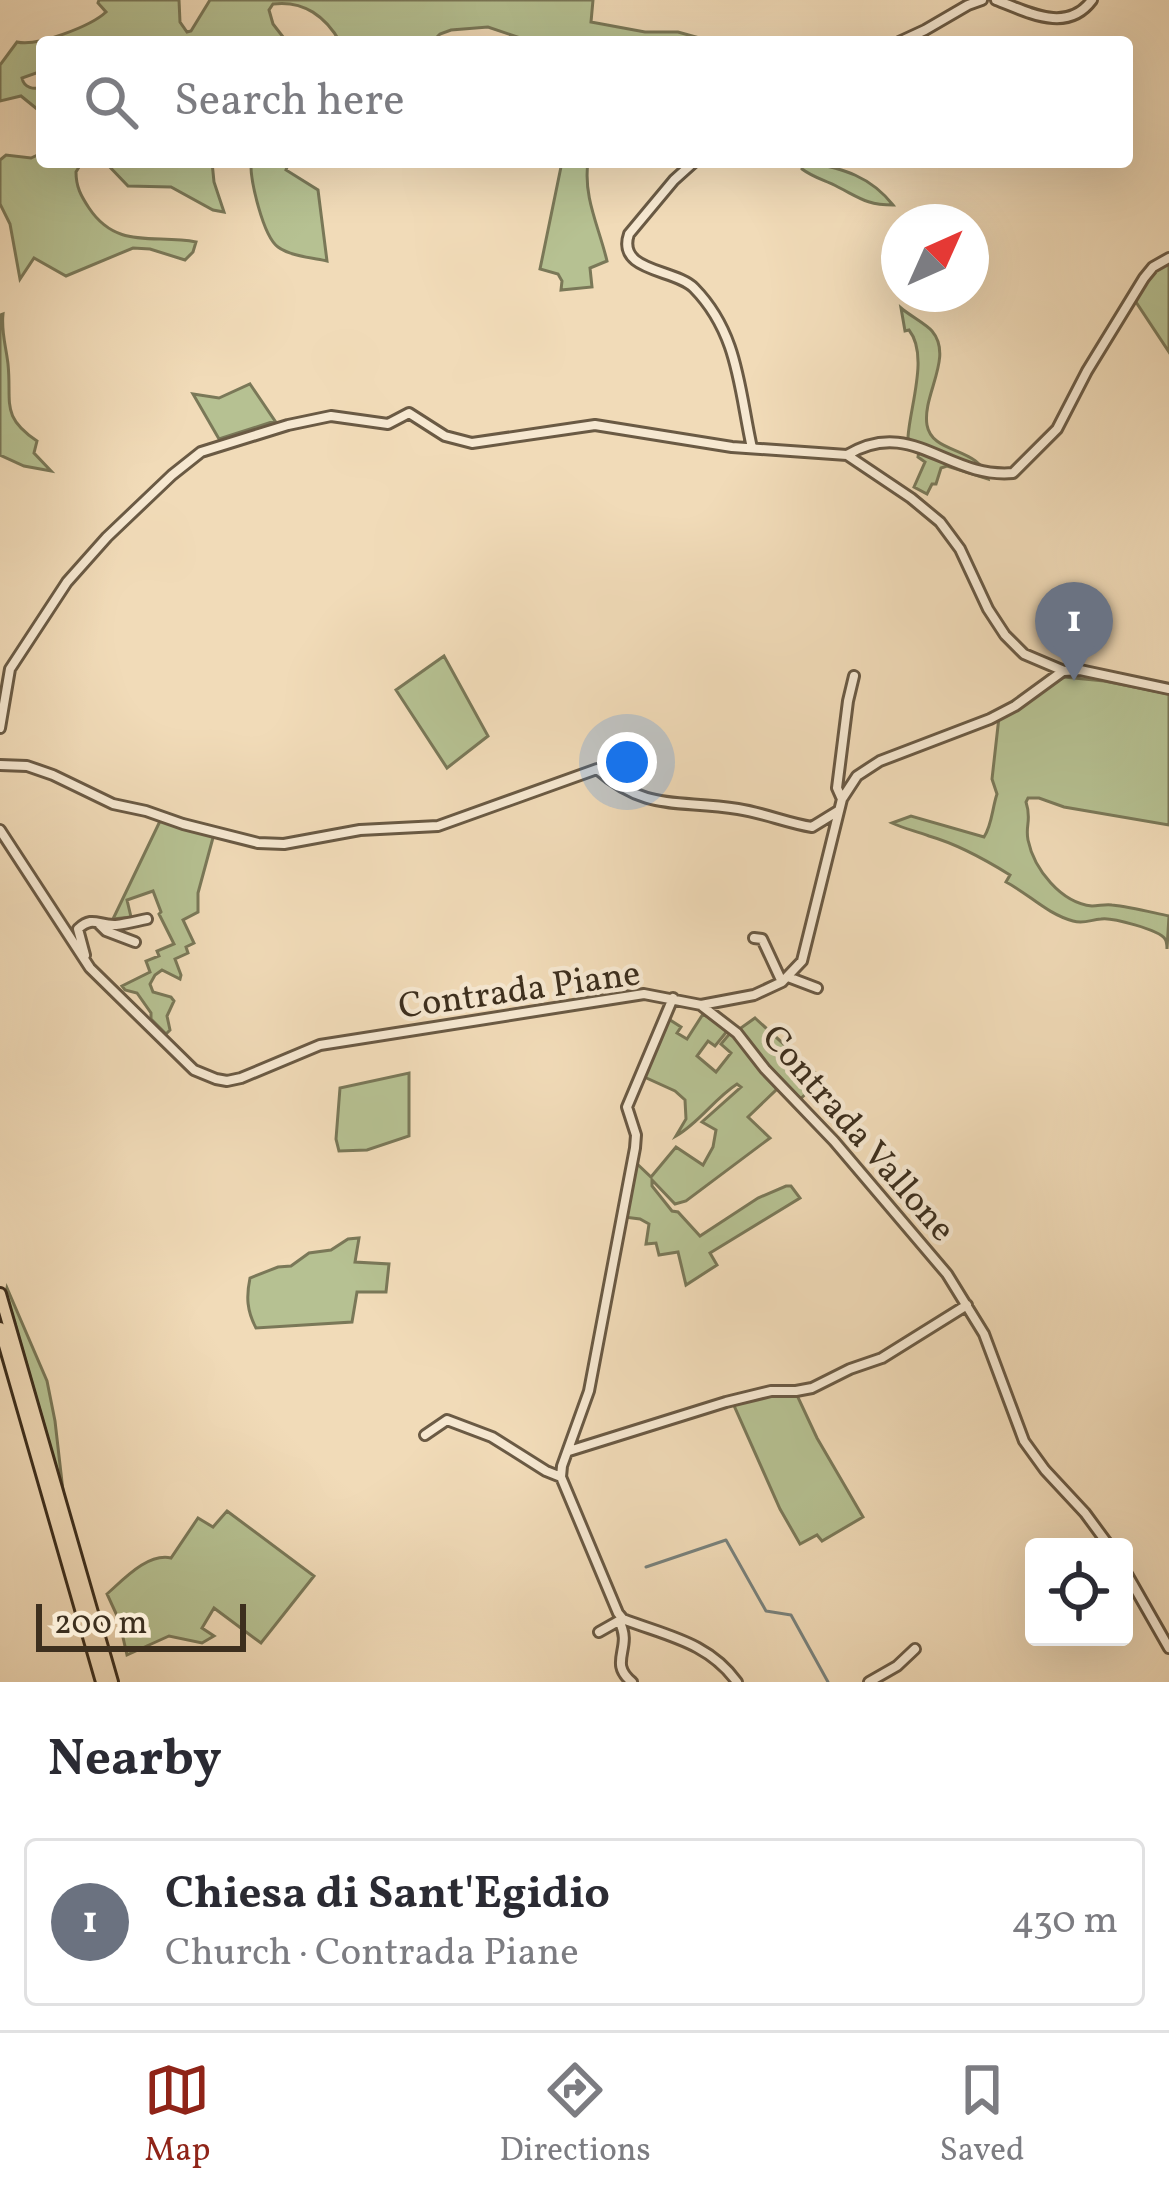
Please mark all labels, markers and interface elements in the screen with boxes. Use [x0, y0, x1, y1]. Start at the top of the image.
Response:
search box [36, 36, 1133, 168]
icon: search [78, 69, 144, 135]
text: Search here [174, 71, 405, 134]
north arrow [881, 204, 989, 312]
pin: 1 [1035, 582, 1113, 681]
your location [597, 732, 657, 792]
street label: Contrada Piane [396, 950, 644, 1034]
street label: Contrada Vallone [749, 1015, 965, 1254]
map controls [1025, 1538, 1133, 1646]
button: locate [1025, 1538, 1133, 1646]
scale bar [36, 1598, 246, 1651]
text: 200 m [54, 1602, 148, 1648]
text: Nearby [48, 1725, 222, 1796]
text: Chiesa di Sant'Egidio [165, 1864, 610, 1927]
text: 1 [82, 1895, 98, 1949]
text: 430 m [1011, 1895, 1118, 1949]
text: Church · Contrada Piane [165, 1927, 579, 1981]
tab: Map [144, 2057, 211, 2175]
tab: Directions [499, 2057, 651, 2175]
tab: Saved [940, 2057, 1025, 2175]

